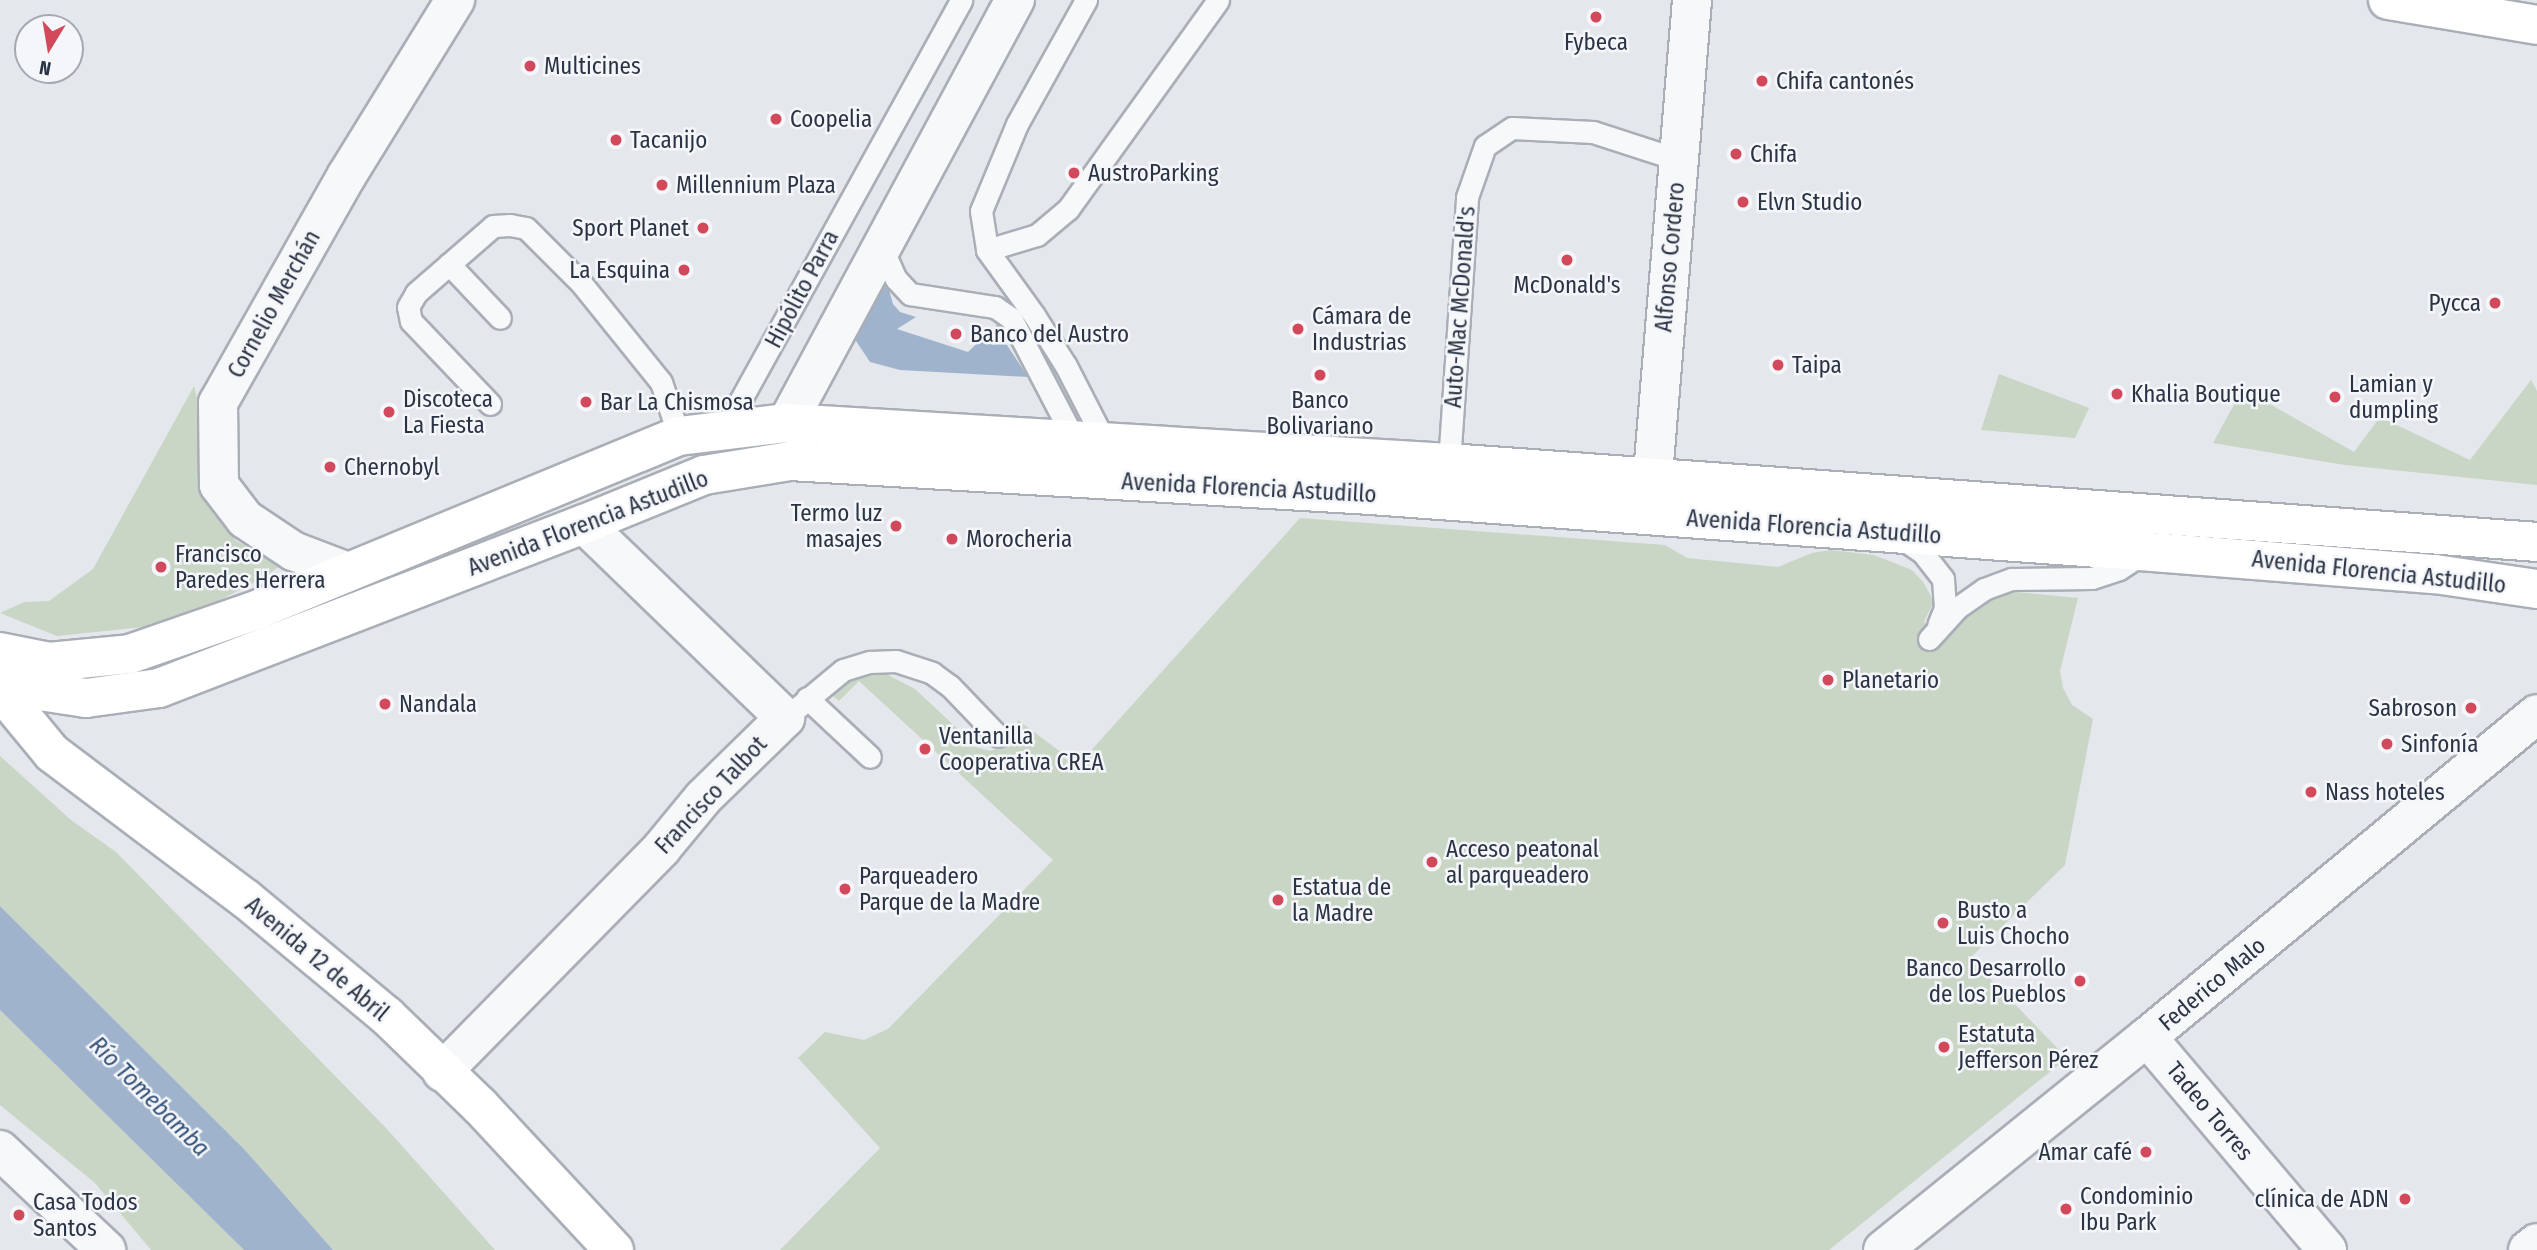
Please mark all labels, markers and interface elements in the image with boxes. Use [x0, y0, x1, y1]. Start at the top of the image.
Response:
marker: Fybeca [1588, 9, 1604, 25]
north arrow [14, 14, 84, 84]
place label: Fybeca [1564, 28, 1628, 56]
place label: Multicines [544, 52, 641, 80]
text: N [38, 56, 53, 81]
marker: Multicines [522, 58, 538, 74]
place label: Chifa cantonés [1776, 67, 1914, 95]
marker: Chifa cantonés [1754, 73, 1770, 89]
place label: Coopelia [790, 105, 872, 133]
marker: Coopelia [768, 111, 784, 127]
place label: Tacanijo [630, 126, 707, 154]
marker: Tacanijo [608, 132, 624, 148]
place label: Chifa [1750, 140, 1797, 168]
marker: Chifa [1728, 146, 1744, 162]
place label: AustroParking [1088, 159, 1219, 187]
marker: AustroParking [1066, 165, 1082, 181]
place label: Millennium Plaza [676, 171, 836, 199]
marker: Millennium Plaza [654, 177, 670, 193]
street label: Alfonso Cordero [1650, 181, 1690, 333]
place label: Elvn Studio [1757, 188, 1862, 216]
marker: Elvn Studio [1735, 194, 1751, 210]
street label: Auto-Mac McDonald's [1439, 205, 1481, 409]
place label: Sport Planet [572, 214, 689, 242]
marker: Sport Planet [695, 220, 711, 236]
street label: Cornelio Merchán [222, 225, 326, 383]
street label: Hipólito Parra [759, 225, 845, 353]
marker: McDonald's [1559, 252, 1575, 268]
place label: La Esquina [569, 256, 670, 284]
marker: La Esquina [676, 262, 692, 278]
place label: McDonald's [1513, 271, 1621, 299]
place label: Pycca [2429, 289, 2481, 317]
marker: Pycca [2487, 295, 2503, 311]
place label: Cámara de Industrias [1312, 302, 1411, 356]
place label: Banco del Austro [970, 320, 1129, 348]
marker: Cámara de Industrias [1290, 321, 1306, 337]
marker: Banco del Austro [948, 326, 964, 342]
place label: Taipa [1792, 351, 1842, 379]
marker: Taipa [1770, 357, 1786, 373]
marker: Banco Bolivariano [1312, 367, 1328, 383]
place label: Lamian y dumpling [2349, 370, 2438, 424]
place label: Khalia Boutique [2131, 380, 2281, 408]
place label: Discoteca La Fiesta [403, 385, 493, 439]
place label: Banco Bolivariano [1266, 386, 1374, 440]
marker: Khalia Boutique [2109, 386, 2125, 402]
place label: Bar La Chismosa [600, 388, 754, 416]
marker: Lamian y dumpling [2327, 389, 2343, 405]
marker: Bar La Chismosa [578, 394, 594, 410]
marker: Discoteca La Fiesta [381, 404, 397, 420]
place label: Chernobyl [344, 453, 440, 481]
marker: Chernobyl [322, 459, 338, 475]
street label: Avenida Florencia Astudillo [464, 464, 712, 582]
street label: Avenida Florencia Astudillo [1121, 468, 1377, 508]
place label: Termo luz masajes [791, 499, 882, 553]
street label: Avenida Florencia Astudillo [1686, 504, 1942, 550]
marker: Termo luz masajes [888, 518, 904, 534]
place label: Morocheria [966, 525, 1072, 553]
marker: Morocheria [944, 531, 960, 547]
place label: Francisco Paredes Herrera [175, 540, 325, 594]
street label: Avenida Florencia Astudillo [2251, 545, 2507, 599]
marker: Francisco Paredes Herrera [153, 559, 169, 575]
place label: Planetario [1842, 666, 1939, 694]
marker: Planetario [1820, 672, 1836, 688]
place label: Nandala [399, 690, 477, 718]
place label: Sabroson [2369, 694, 2457, 722]
marker: Nandala [377, 696, 393, 712]
marker: Sabroson [2463, 700, 2479, 716]
place label: Ventanilla Cooperativa CREA [939, 722, 1104, 776]
street label: Francisco Talbot [649, 730, 773, 860]
place label: Sinfonía [2401, 730, 2478, 758]
marker: Sinfonía [2379, 736, 2395, 752]
marker: Ventanilla Cooperativa CREA [917, 741, 933, 757]
place label: Nass hoteles [2325, 778, 2445, 806]
marker: Nass hoteles [2303, 784, 2319, 800]
place label: Acceso peatonal al parqueadero [1446, 835, 1599, 889]
marker: Acceso peatonal al parqueadero [1424, 854, 1440, 870]
place label: Parqueadero Parque de la Madre [859, 862, 1040, 916]
place label: Estatua de la Madre [1292, 873, 1391, 927]
marker: Parqueadero Parque de la Madre [837, 881, 853, 897]
street label: Avenida 12 de Abril [240, 891, 394, 1027]
marker: Estatua de la Madre [1270, 892, 1286, 908]
place label: Busto a Luis Chocho [1957, 896, 2070, 950]
marker: Busto a Luis Chocho [1935, 915, 1951, 931]
street label: Federico Malo [2153, 931, 2271, 1037]
place label: Banco Desarrollo de los Pueblos [1906, 954, 2066, 1008]
marker: Banco Desarrollo de los Pueblos [2072, 973, 2088, 989]
place label: Estatuta Jefferson Pérez [1958, 1020, 2098, 1074]
water label: Río Tomebamba [83, 1031, 215, 1163]
marker: Estatuta Jefferson Pérez [1936, 1039, 1952, 1055]
street label: Tadeo Torres [2161, 1056, 2259, 1166]
place label: Amar café [2038, 1138, 2132, 1166]
marker: Amar café [2138, 1144, 2154, 1160]
place label: Condominio Ibu Park [2080, 1182, 2193, 1236]
place label: clínica de ADN [2255, 1185, 2389, 1213]
place label: Casa Todos Santos [33, 1188, 138, 1242]
marker: clínica de ADN [2395, 1189, 2415, 1209]
marker: Condominio Ibu Park [2058, 1201, 2074, 1217]
marker: Casa Todos Santos [11, 1207, 27, 1223]

